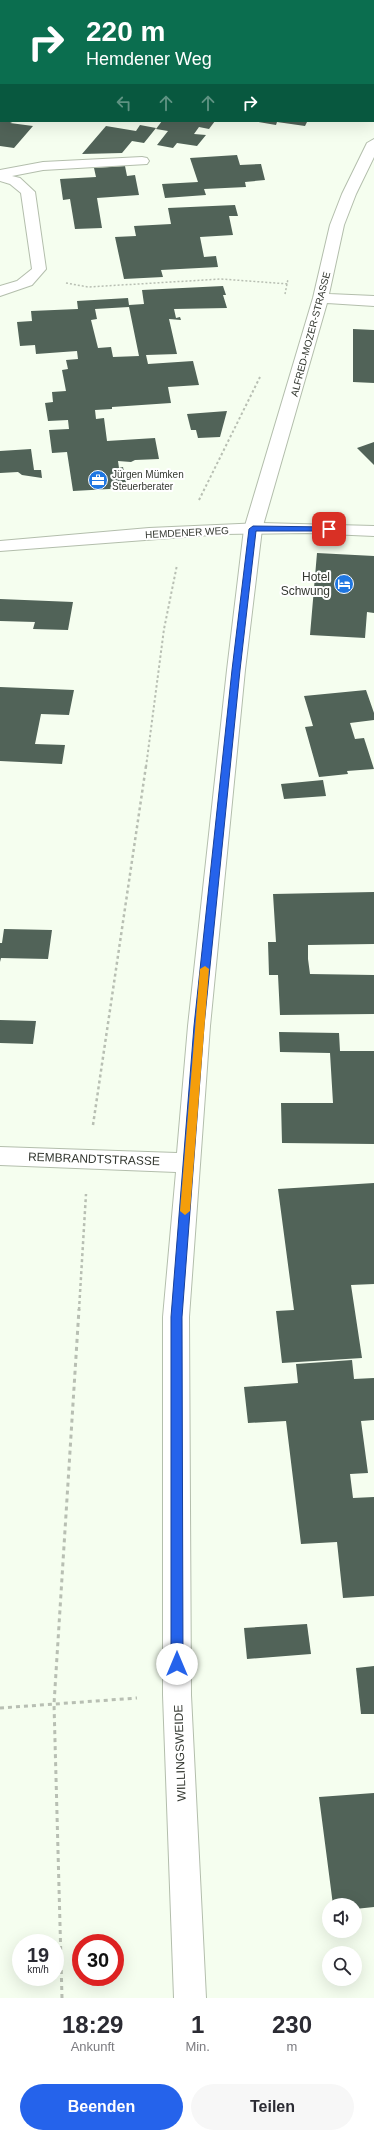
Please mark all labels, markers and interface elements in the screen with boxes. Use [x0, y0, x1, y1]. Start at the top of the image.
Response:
icon: right [20, 16, 72, 68]
text: 220 m [86, 16, 165, 47]
text: Hemdener Weg [86, 49, 212, 69]
icon: left [113, 92, 135, 114]
icon: ahead [155, 92, 177, 114]
icon: ahead [197, 92, 219, 114]
icon: right [239, 92, 261, 114]
street label: ALFRED-MOZER-STRASSE [288, 270, 333, 398]
office icon: Jürgen Mümken Steuerberater [87, 469, 109, 491]
place label: Jürgen Mümken Steuerberater [112, 469, 184, 492]
pin [312, 512, 346, 546]
icon: arrive [318, 518, 340, 540]
street label: HEMDENER WEG [145, 525, 229, 540]
place label: Hotel Schwung [281, 570, 330, 598]
hotel icon: Hotel Schwung [333, 573, 355, 595]
street label: REMBRANDTSTRASSE [28, 1150, 160, 1168]
position arrow [156, 1643, 198, 1685]
street label: WILLINGSWEIDE [171, 1704, 189, 1802]
map controls [322, 1898, 362, 1986]
button: sound [322, 1898, 362, 1938]
speed limit sign: 30 [72, 1934, 124, 1986]
text: 19 [27, 1944, 49, 1966]
button: search [322, 1946, 362, 1986]
text: km/h [27, 1964, 49, 1975]
text: 18:29 [62, 2011, 123, 2038]
text: 1 [191, 2011, 204, 2038]
text: 230 [272, 2011, 312, 2038]
text: Ankunft [71, 2039, 115, 2054]
text: Min. [185, 2039, 210, 2054]
text: m [287, 2039, 297, 2054]
button: Beenden [20, 2084, 183, 2130]
button: Teilen [191, 2084, 354, 2130]

